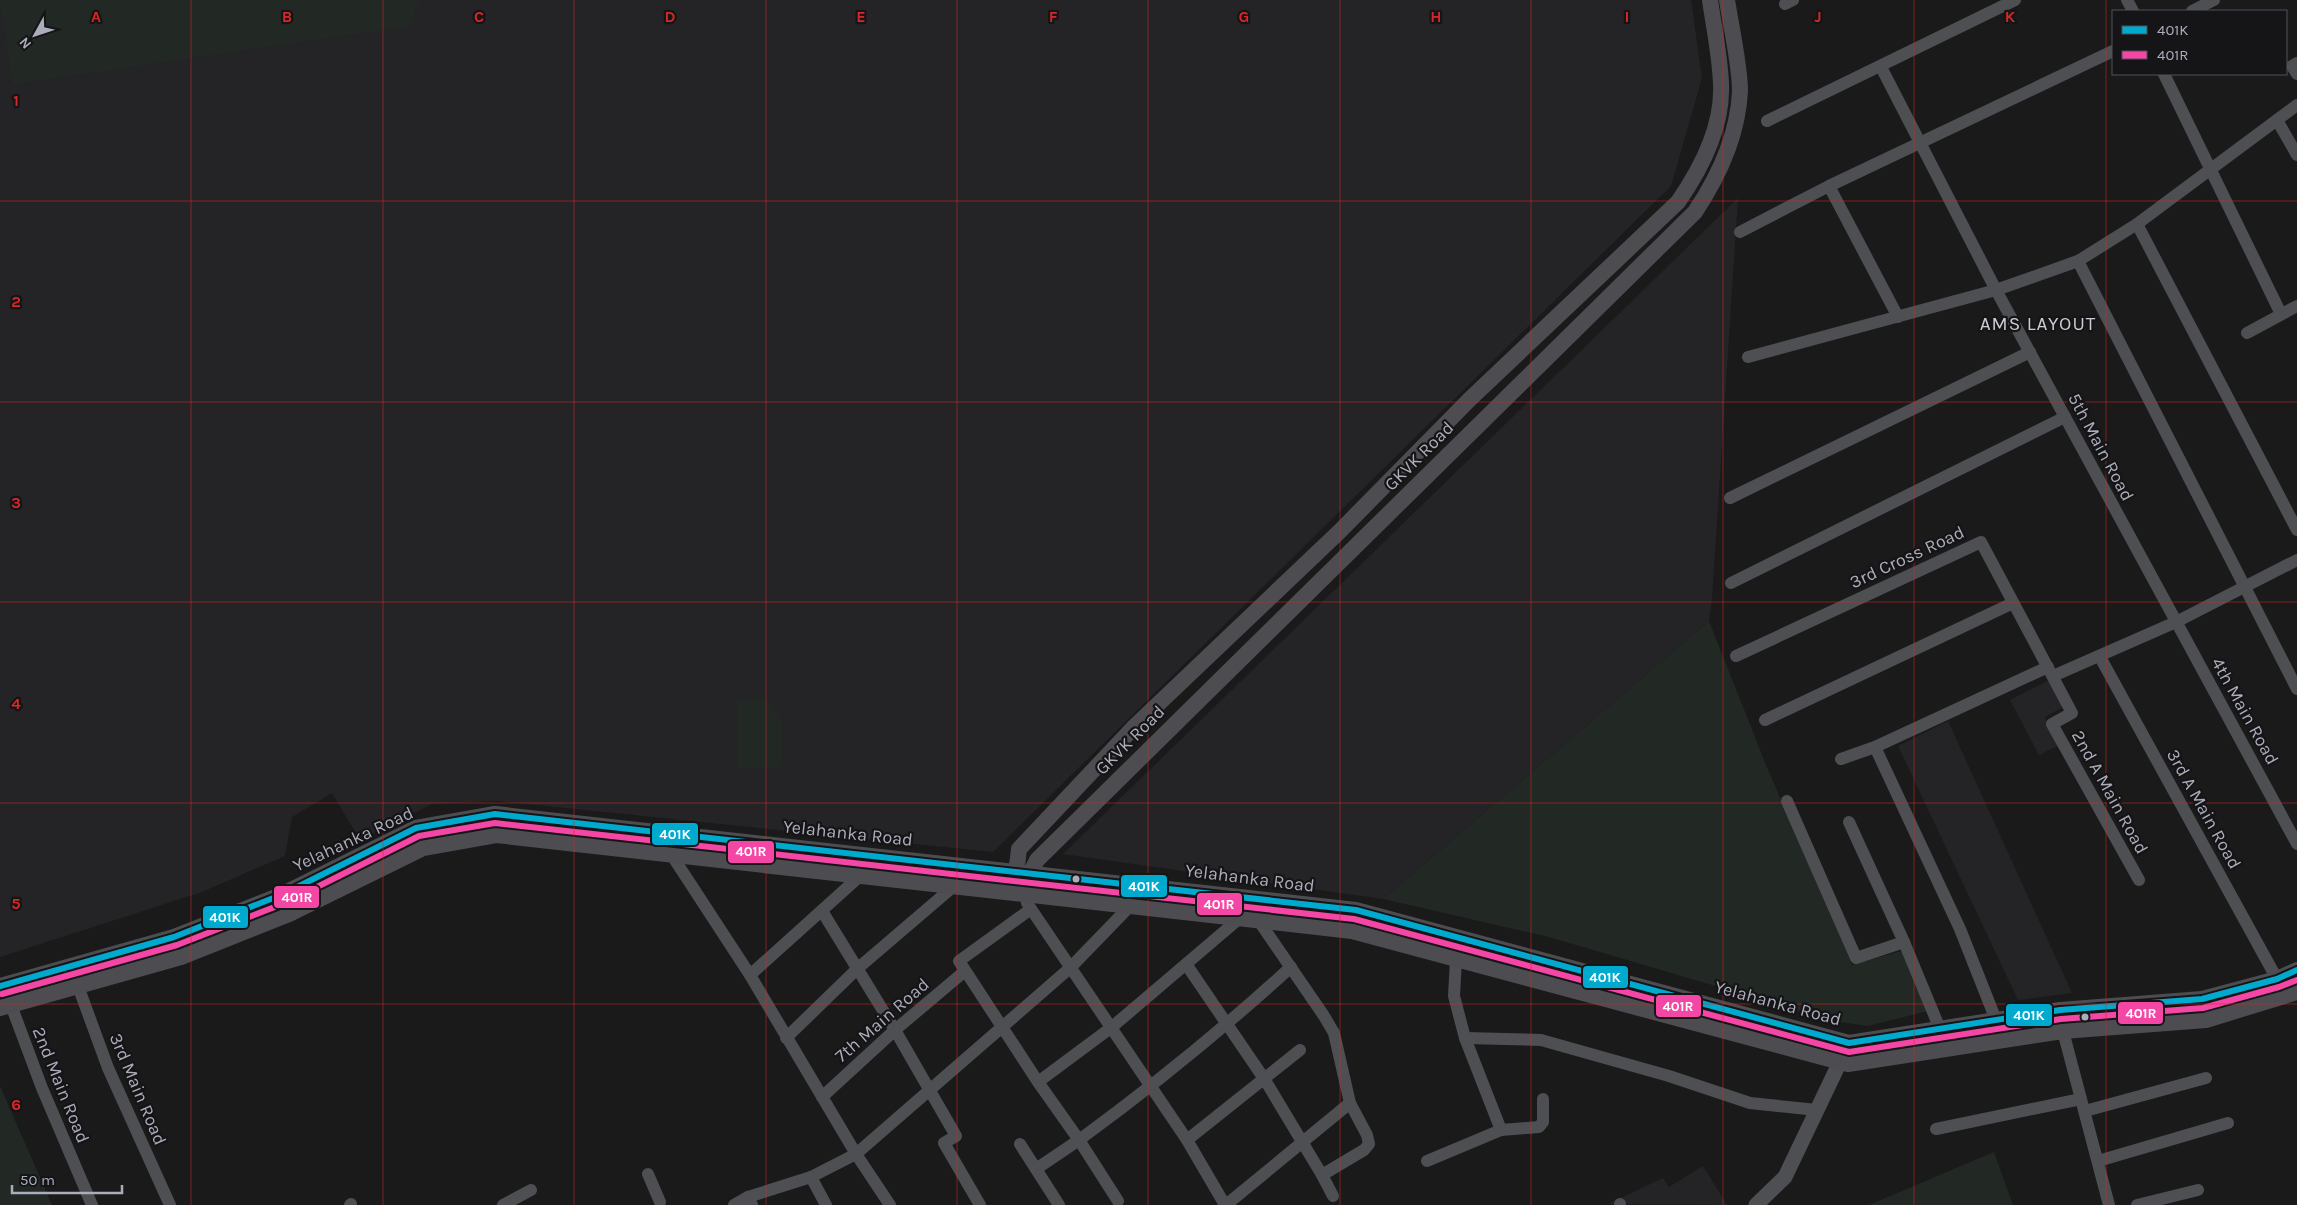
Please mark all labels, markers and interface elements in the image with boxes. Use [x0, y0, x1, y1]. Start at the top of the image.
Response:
text: A [91, 7, 101, 26]
text: B [282, 7, 292, 26]
text: C [474, 7, 484, 26]
text: D [665, 7, 676, 26]
text: E [856, 7, 866, 26]
text: F [1049, 7, 1058, 26]
text: G [1239, 7, 1249, 26]
text: H [1430, 7, 1442, 26]
text: I [1625, 7, 1629, 26]
text: J [1814, 7, 1822, 26]
text: K [2005, 7, 2016, 26]
north arrow [10, 10, 60, 60]
legend [2112, 10, 2287, 75]
text: 401K [2157, 21, 2188, 39]
text: N [16, 34, 35, 52]
text: 401R [2157, 46, 2188, 64]
text: 1 [13, 91, 19, 110]
text: 2 [11, 292, 21, 311]
district label: AMS LAYOUT [1980, 313, 2096, 335]
street label: 5th Main Road [2063, 389, 2139, 505]
street label: GKVK Road [1380, 417, 1458, 495]
text: 3 [11, 493, 21, 512]
street label: 3rd Cross Road [1846, 521, 1968, 593]
street label: 4th Main Road [2207, 654, 2283, 768]
text: 4 [11, 694, 21, 713]
street label: GKVK Road [1091, 701, 1169, 779]
street label: 2nd A Main Road [2067, 726, 2153, 858]
street label: 3rd A Main Road [2162, 745, 2246, 873]
street label: Yelahanka Road [289, 801, 417, 877]
street label: Yelahanka Road [782, 815, 914, 851]
line badge: 401K [651, 822, 699, 846]
text: 401K [659, 826, 692, 843]
line badge: 401R [727, 840, 775, 864]
text: 401R [735, 843, 767, 860]
street label: Yelahanka Road [1184, 859, 1316, 897]
unlabelled marker [1071, 874, 1081, 884]
line badge: 401K [1120, 874, 1168, 898]
text: 401K [1128, 878, 1161, 895]
line badge: 401R [273, 885, 320, 909]
text: 401R [281, 889, 313, 906]
line badge: 401R [1196, 892, 1243, 916]
text: 5 [11, 894, 21, 913]
text: 401R [1203, 896, 1235, 913]
line badge: 401K [202, 905, 249, 929]
text: 401K [209, 909, 242, 926]
line badge: 401K [1582, 965, 1629, 989]
text: 401K [1589, 969, 1622, 986]
street label: 7th Main Road [830, 973, 934, 1067]
street label: Yelahanka Road [1712, 976, 1844, 1030]
line badge: 401R [1655, 994, 1702, 1018]
text: 401R [1662, 998, 1694, 1015]
line badge: 401R [2117, 1001, 2164, 1025]
line badge: 401K [2005, 1003, 2053, 1027]
text: 401R [2125, 1005, 2157, 1022]
text: 401K [2013, 1007, 2046, 1024]
unlabelled marker [2080, 1012, 2090, 1022]
street label: 2nd Main Road [28, 1024, 94, 1146]
street label: 3rd Main Road [105, 1030, 171, 1148]
text: 6 [11, 1095, 21, 1114]
scale bar [12, 1162, 122, 1194]
text: 50 m [20, 1171, 55, 1189]

